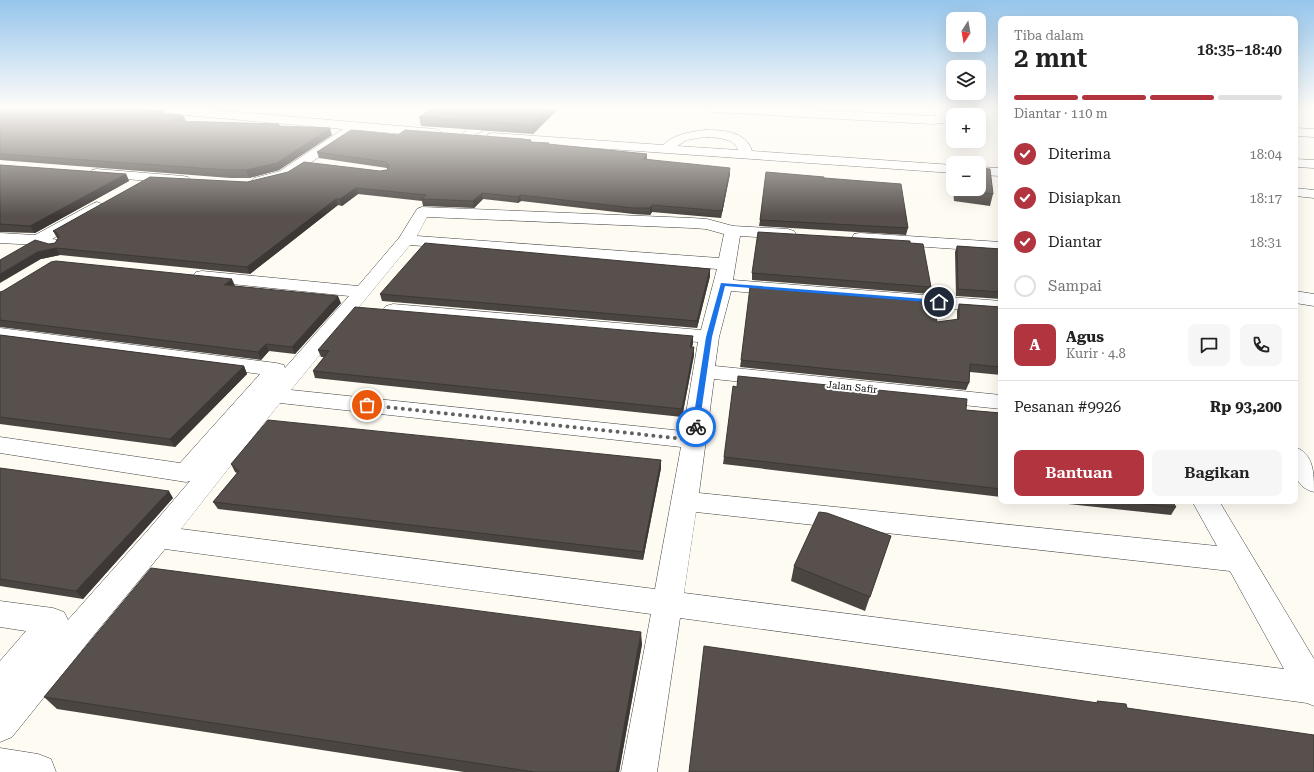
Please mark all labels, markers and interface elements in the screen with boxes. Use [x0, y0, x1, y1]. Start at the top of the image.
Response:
north arrow [946, 12, 986, 52]
map controls [946, 12, 986, 196]
text: Tiba dalam [1014, 28, 1084, 43]
text: 18:35–18:40 [1197, 41, 1282, 59]
text: 2 mnt [1014, 43, 1087, 73]
button: layers [946, 60, 986, 100]
text: Diantar · 110 m [1014, 106, 1108, 121]
button: + [946, 108, 986, 148]
icon: check [1014, 143, 1036, 165]
text: Diterima [1048, 145, 1111, 163]
text: 18:04 [1250, 147, 1282, 162]
button: − [946, 156, 986, 196]
icon: check [1014, 187, 1036, 209]
text: Disiapkan [1048, 189, 1121, 207]
text: 18:17 [1250, 191, 1282, 206]
icon: check [1014, 231, 1036, 253]
text: Diantar [1048, 233, 1102, 251]
text: 18:31 [1250, 235, 1282, 250]
text: Sampai [1048, 277, 1102, 295]
pin [922, 285, 956, 319]
icon: home [928, 291, 950, 313]
button: chat [1188, 324, 1230, 366]
button: phone [1240, 324, 1282, 366]
text: Agus [1066, 328, 1104, 346]
text: A [1030, 336, 1040, 354]
text: Kurir · 4.8 [1066, 346, 1126, 361]
street label: Jalan Safir [826, 379, 878, 395]
pin [350, 388, 384, 422]
icon: bag [356, 394, 378, 416]
text: Pesanan #9926 [1014, 398, 1121, 416]
text: Rp 93,200 [1210, 398, 1282, 416]
courier [676, 407, 716, 447]
icon: bike [685, 416, 707, 438]
button: Bantuan [1014, 450, 1144, 496]
button: Bagikan [1152, 450, 1282, 496]

